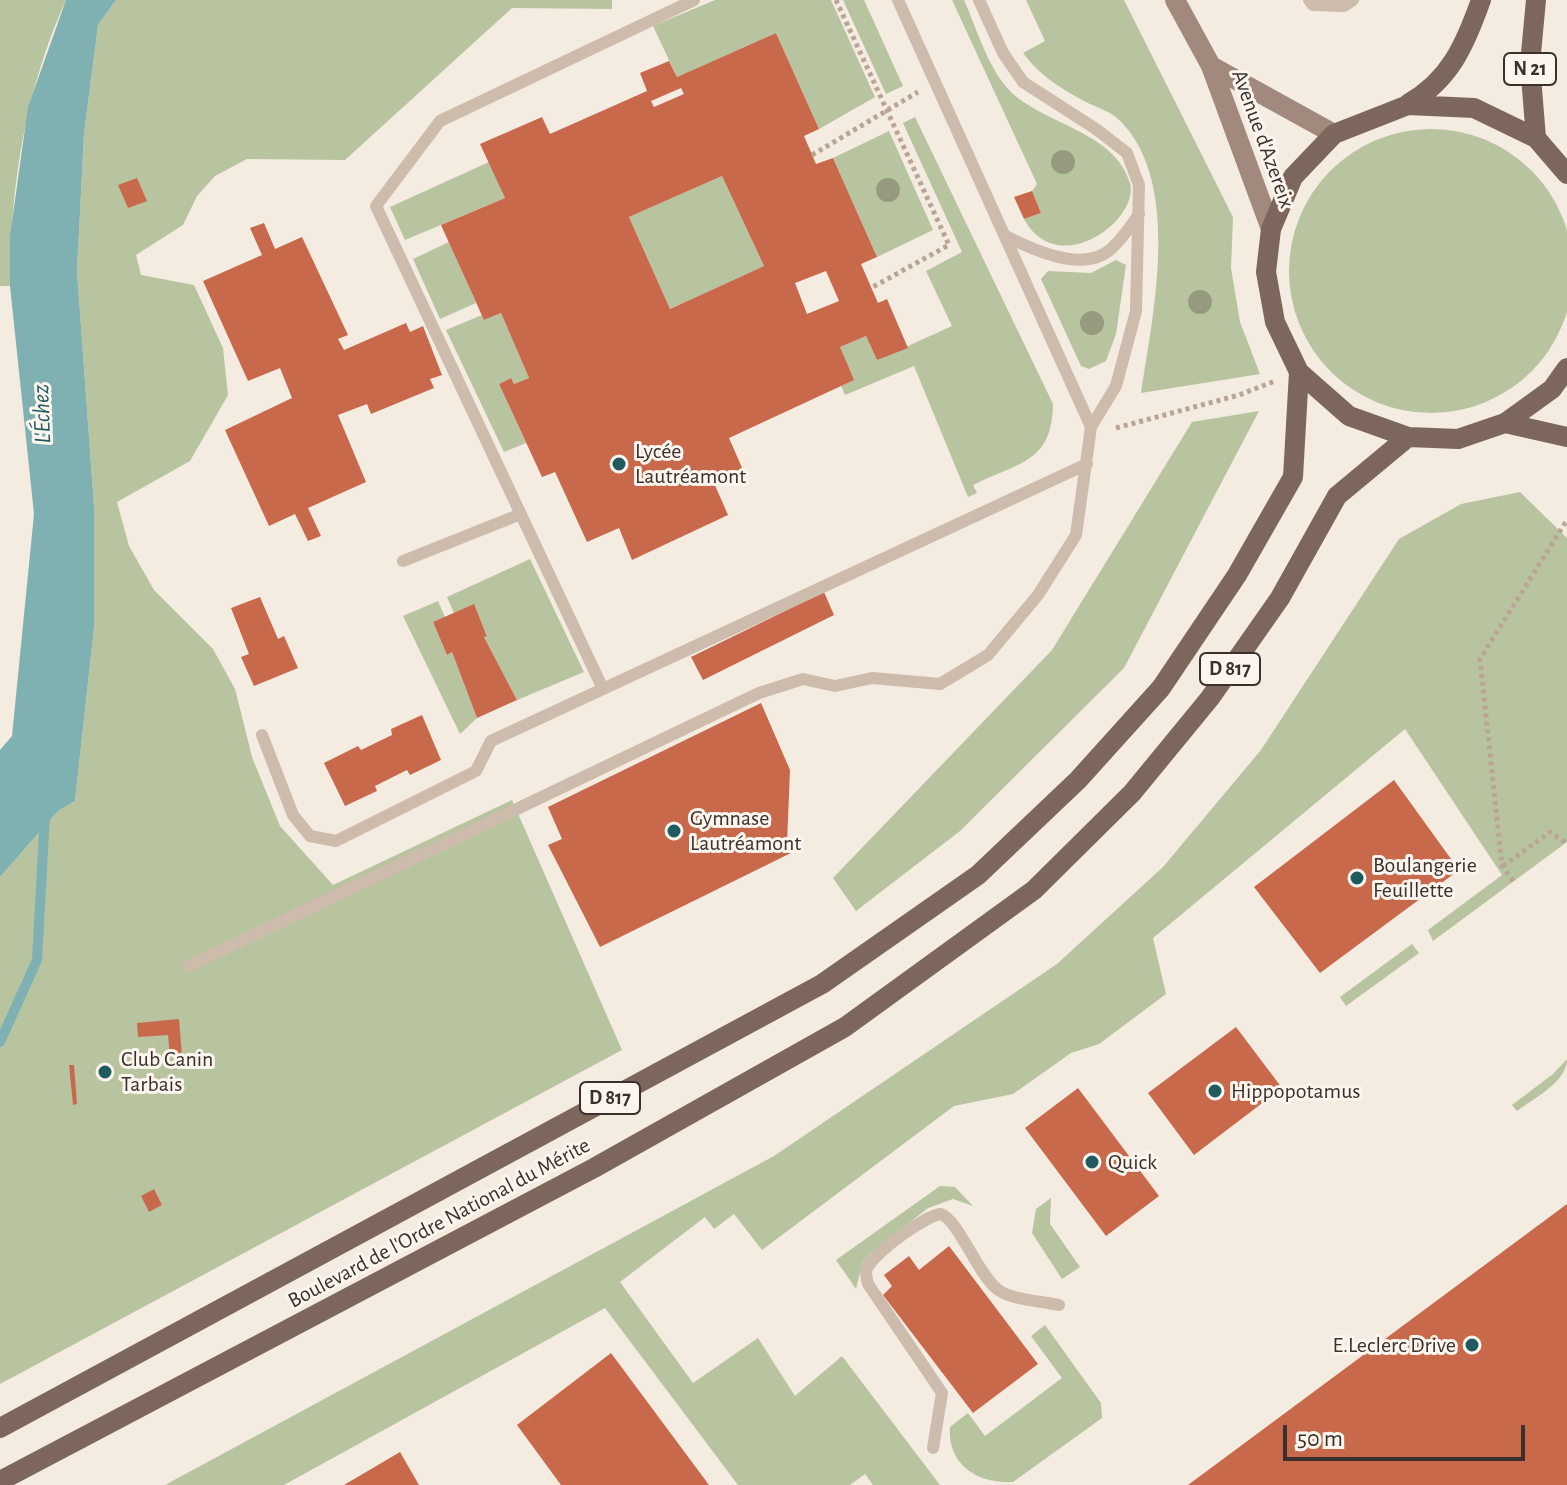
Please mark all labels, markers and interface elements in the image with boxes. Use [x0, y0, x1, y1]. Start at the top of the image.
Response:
road number: N 21 [1504, 53, 1556, 85]
street label: Avenue d'Azereix [1226, 66, 1300, 212]
water label: L'Échez [27, 384, 57, 444]
place label: Lycée Lautréamont [635, 438, 746, 490]
marker: Lycée Lautréamont [610, 455, 628, 473]
road number: D 817 [1200, 653, 1260, 685]
place label: Gymnase Lautréamont [690, 805, 801, 856]
marker: Gymnase Lautréamont [665, 822, 683, 840]
place label: Boulangerie Feuillette [1373, 852, 1477, 904]
marker: Boulangerie Feuillette [1348, 869, 1366, 887]
place label: Club Canin Tarbais [121, 1046, 213, 1098]
marker: Club Canin Tarbais [96, 1063, 114, 1081]
place label: Hippopotamus [1231, 1078, 1360, 1104]
road number: D 817 [580, 1082, 640, 1114]
marker: Hippopotamus [1206, 1082, 1224, 1100]
street label: Boulevard de l'Ordre National du Mérite [283, 1132, 595, 1314]
place label: Quick [1108, 1149, 1157, 1175]
marker: Quick [1083, 1153, 1101, 1171]
place label: E.Leclerc Drive [1332, 1332, 1456, 1358]
marker: E.Leclerc Drive [1463, 1336, 1481, 1354]
scale bar [1287, 1409, 1529, 1459]
text: 50 m [1297, 1427, 1343, 1451]

